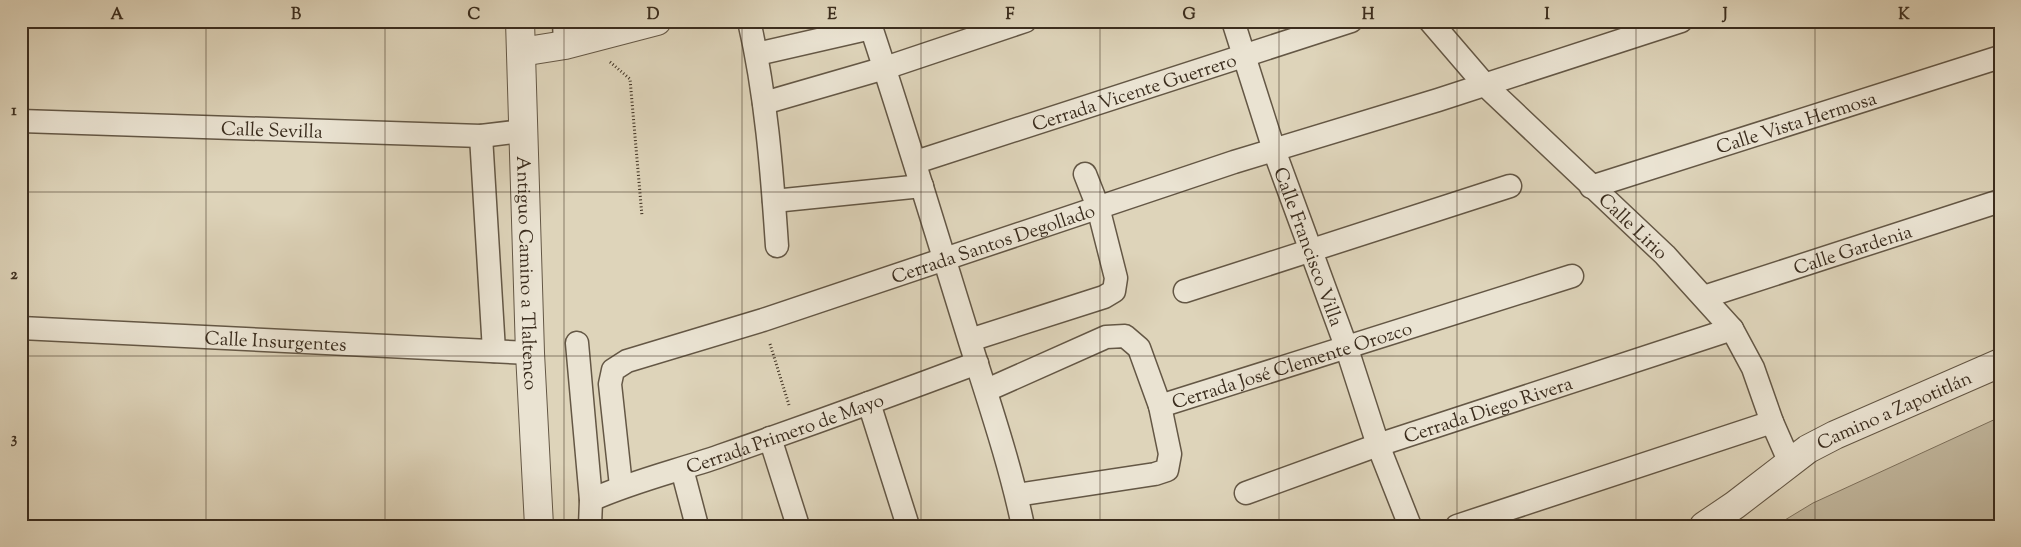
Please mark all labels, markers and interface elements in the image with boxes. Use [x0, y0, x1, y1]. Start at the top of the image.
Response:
text: A [111, 4, 124, 27]
text: B [291, 4, 301, 27]
text: C [468, 4, 481, 27]
text: D [647, 4, 660, 27]
text: E [827, 4, 837, 27]
text: F [1006, 4, 1015, 27]
text: G [1182, 4, 1196, 27]
text: H [1362, 4, 1375, 27]
text: I [1544, 4, 1550, 27]
text: J [1721, 4, 1728, 27]
text: K [1898, 4, 1910, 27]
street label: Cerrada Vicente Guerrero [1029, 48, 1240, 140]
street label: Calle Vista Hermosa [1713, 86, 1880, 162]
text: 1 [11, 100, 17, 123]
street label: Calle Sevilla [220, 117, 323, 147]
street label: Antiguo Camino a Tlaltenco [508, 155, 543, 391]
street label: Calle Francisco Villa [1265, 164, 1349, 331]
street label: Calle Lirio [1591, 188, 1673, 267]
street label: Cerrada Santos Degollado [888, 199, 1099, 292]
street label: Calle Gardenia [1790, 219, 1916, 283]
text: 2 [10, 264, 18, 287]
street label: Cerrada José Clemente Orozco [1169, 316, 1416, 417]
street label: Calle Insurgentes [204, 326, 347, 360]
street label: Camino a Zapotitlán [1813, 366, 1977, 458]
street label: Cerrada Diego Rivera [1401, 371, 1577, 452]
street label: Cerrada Primero de Mayo [683, 388, 888, 482]
text: 3 [11, 428, 18, 451]

